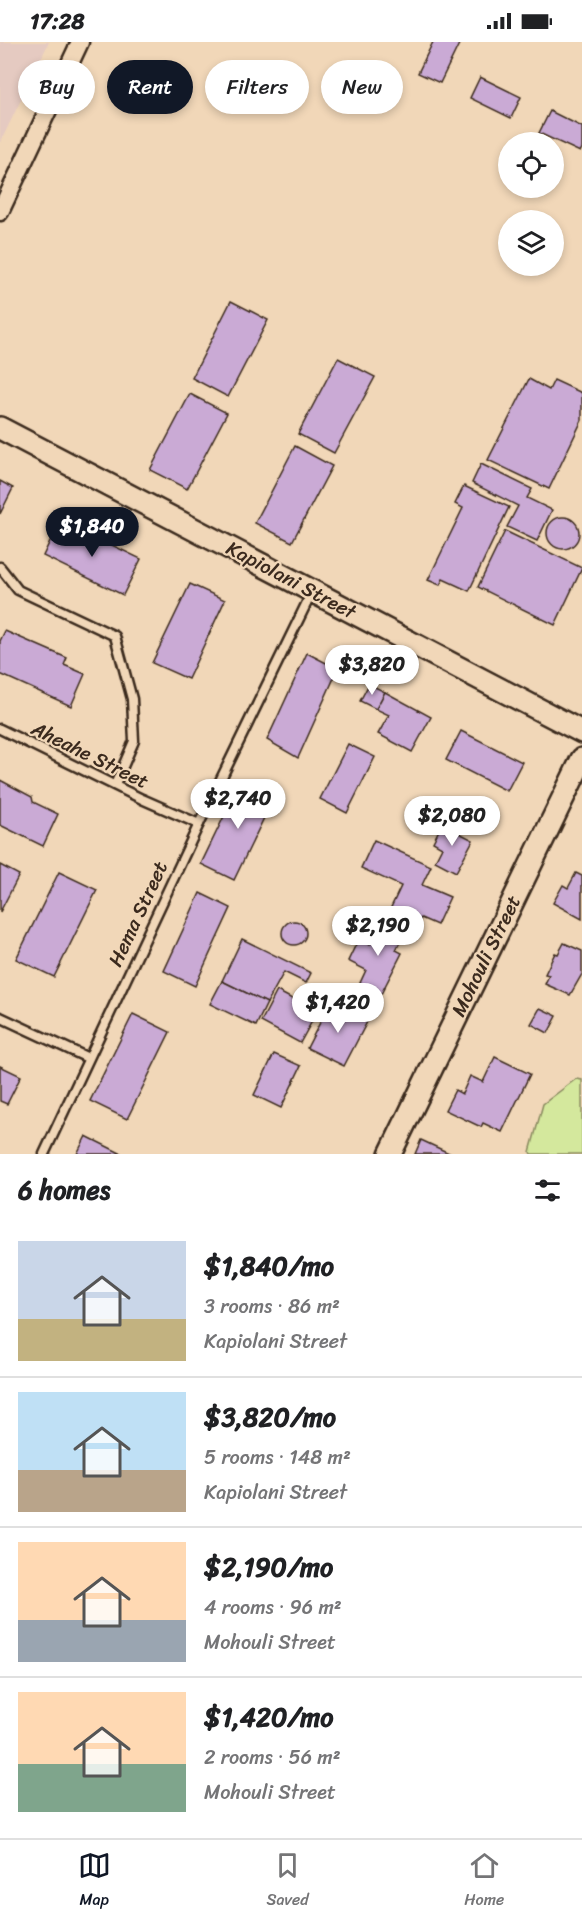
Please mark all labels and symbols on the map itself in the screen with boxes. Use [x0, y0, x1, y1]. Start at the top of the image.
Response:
pin: $1,840 [43, 507, 141, 558]
street label: Kapiolani Street [220, 531, 363, 629]
pin: $3,820 [323, 645, 421, 696]
street label: Aheahe Street [24, 711, 155, 799]
pin: $2,740 [189, 779, 287, 830]
pin: $2,080 [403, 796, 501, 847]
street label: Hema Street [98, 855, 178, 973]
street label: Mohouli Street [441, 889, 531, 1023]
pin: $2,190 [329, 906, 427, 957]
pin: $1,420 [289, 983, 387, 1034]

